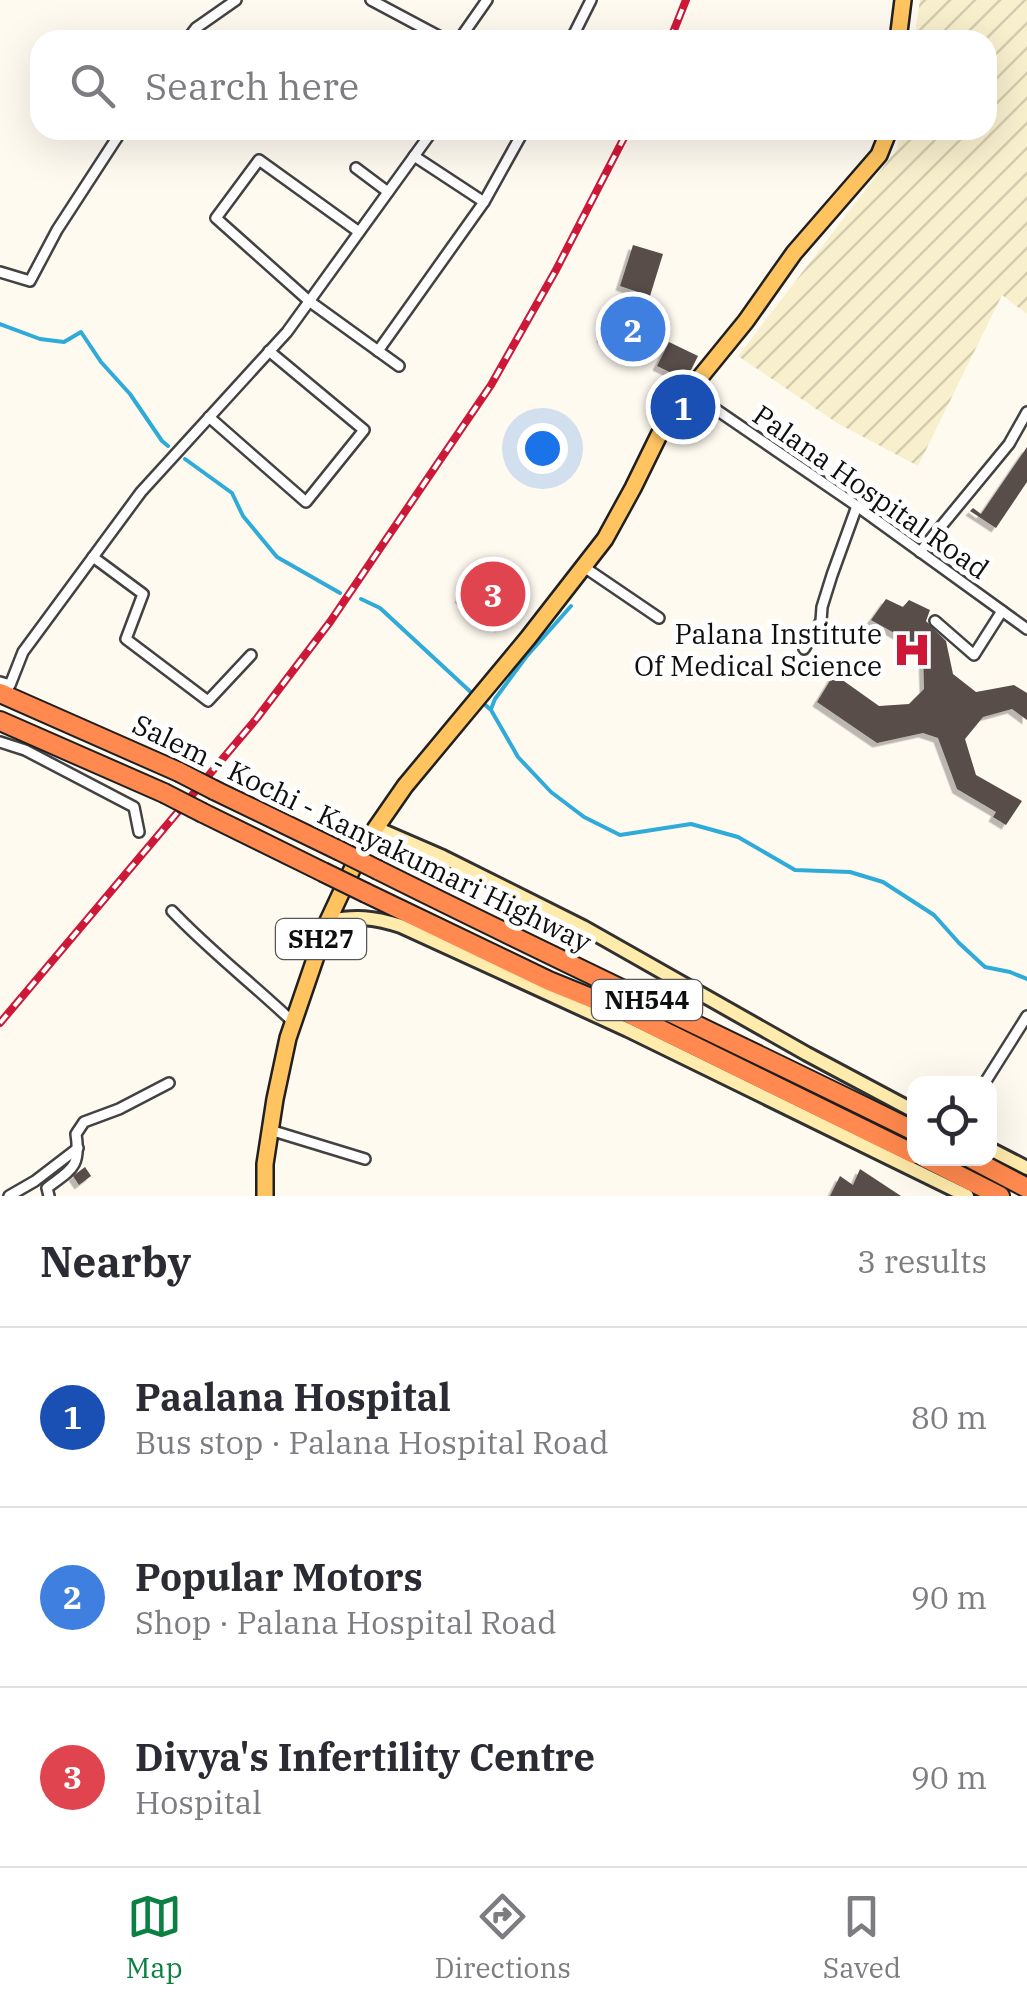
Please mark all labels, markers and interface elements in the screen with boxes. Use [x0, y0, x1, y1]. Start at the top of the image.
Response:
search box [30, 30, 997, 140]
icon: search [65, 58, 120, 113]
text: Search here [145, 61, 359, 110]
pin: 2 [600, 292, 666, 366]
pin: 1 [650, 370, 716, 444]
street label: Palana Hospital Road [746, 396, 997, 587]
your location [517, 423, 568, 474]
pin: 3 [460, 556, 526, 632]
place label: Palana Institute Of Medical Science [634, 615, 882, 684]
hospital icon: Palana Institute Of Medical Science [891, 629, 933, 671]
street label: Salem - Kochi - Kanyakumari Highway [127, 705, 598, 960]
road number: SH27 [276, 919, 366, 959]
road number: NH544 [592, 980, 702, 1020]
map controls [907, 1076, 997, 1166]
button: locate [907, 1076, 997, 1166]
text: Nearby [40, 1234, 191, 1289]
text: 3 results [857, 1240, 987, 1282]
text: Paalana Hospital [135, 1372, 451, 1421]
text: 1 [63, 1396, 82, 1438]
text: 80 m [911, 1396, 987, 1438]
text: Bus stop · Palana Hospital Road [135, 1421, 609, 1463]
text: Popular Motors [135, 1552, 423, 1601]
text: 2 [63, 1576, 82, 1618]
text: 90 m [911, 1576, 987, 1618]
text: Shop · Palana Hospital Road [135, 1601, 557, 1643]
text: Divya's Infertility Centre [135, 1732, 595, 1781]
text: 3 [63, 1756, 82, 1798]
text: 90 m [911, 1756, 987, 1798]
text: Hospital [135, 1781, 262, 1823]
tab: Map [126, 1889, 183, 1986]
tab: Directions [434, 1889, 571, 1986]
tab: Saved [823, 1889, 901, 1986]

